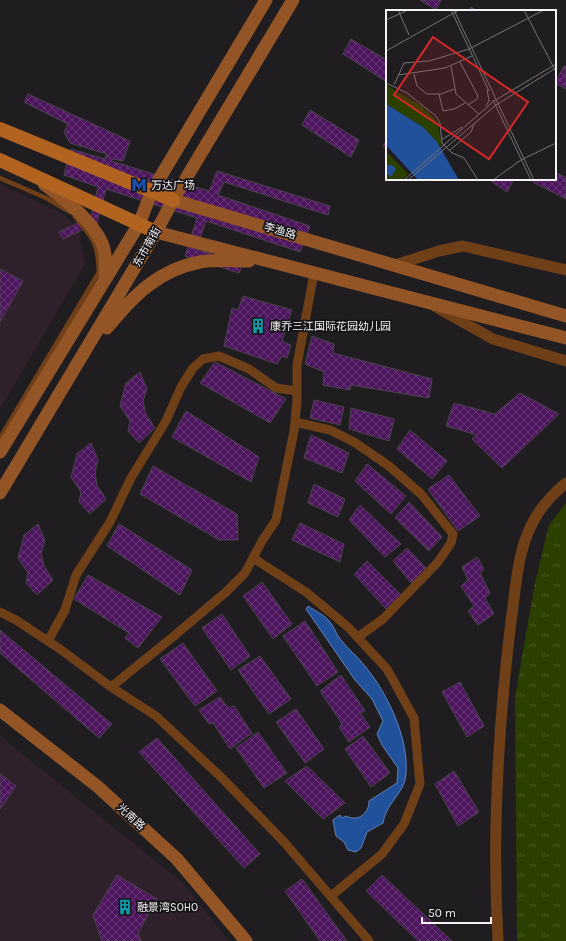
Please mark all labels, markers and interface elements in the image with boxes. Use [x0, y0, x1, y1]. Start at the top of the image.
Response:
inset map [386, 10, 556, 180]
metro station icon: 万达广场 [130, 176, 148, 194]
place label: 万达广场 [151, 179, 195, 192]
street label: 李渔路 [262, 220, 298, 242]
street label: 东市南街 [130, 225, 164, 269]
building icon: 康乔三江国际花园幼儿园 [249, 317, 267, 335]
place label: 康乔三江国际花园幼儿园 [270, 320, 391, 333]
street label: 光南路 [114, 801, 148, 833]
building icon: 融景湾SOHO [116, 898, 134, 916]
scale bar [422, 899, 491, 925]
place label: 融景湾SOHO [137, 901, 198, 914]
text: 50 m [428, 906, 456, 920]

